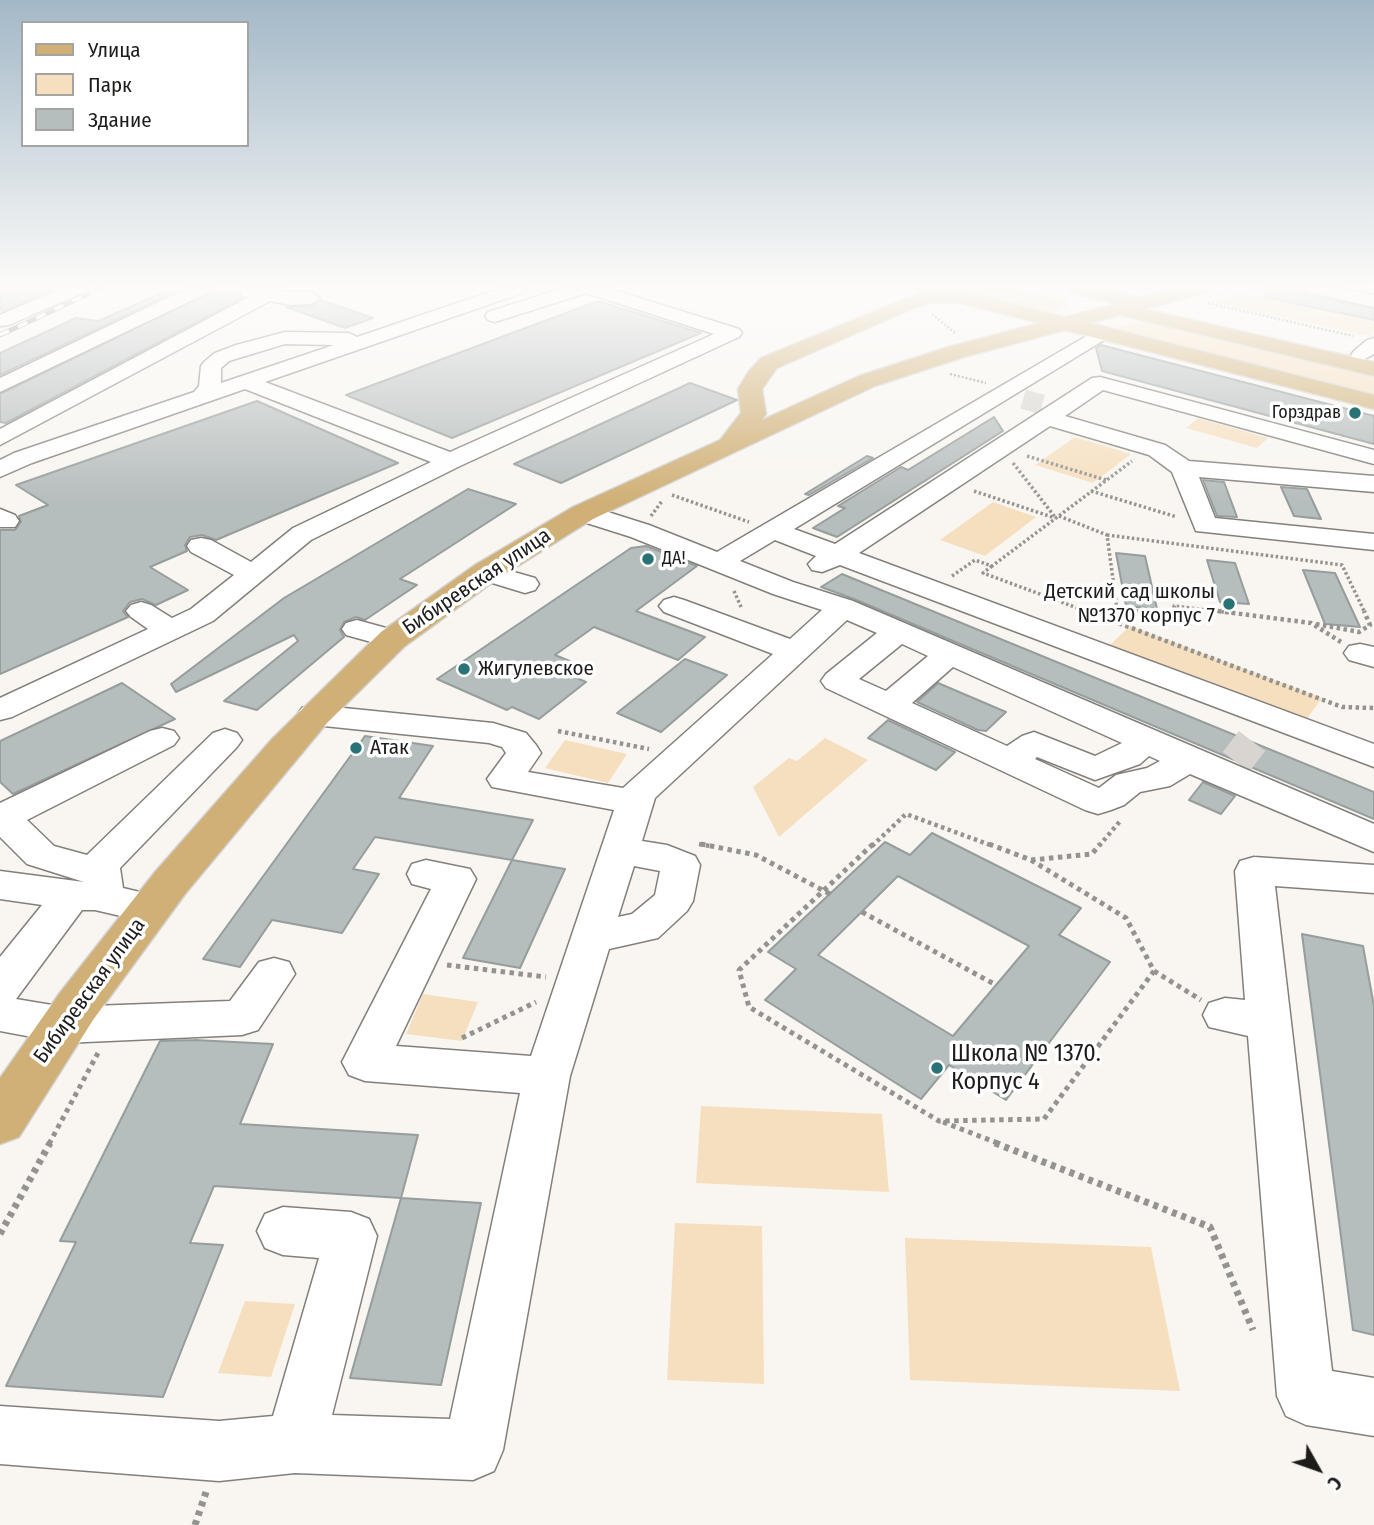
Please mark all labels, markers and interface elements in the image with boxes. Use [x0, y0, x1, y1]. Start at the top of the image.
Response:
legend [21, 21, 248, 147]
text: Улица [88, 37, 141, 63]
text: Парк [88, 72, 132, 98]
text: Здание [88, 107, 152, 133]
place label: Горздрав [1272, 402, 1341, 424]
marker: Горздрав [1347, 405, 1363, 421]
street label: Бибиревская улица [398, 523, 556, 641]
place label: ДА! [662, 548, 686, 570]
marker: ДА! [640, 551, 656, 567]
place label: Детский сад школы №1370 корпус 7 [1044, 579, 1215, 629]
marker: Детский сад школы №1370 корпус 7 [1221, 596, 1237, 612]
place label: Жигулевское [478, 656, 594, 682]
marker: Жигулевское [456, 661, 472, 677]
place label: Атак [370, 735, 409, 761]
marker: Атак [348, 740, 364, 756]
street label: Бибиревская улица [29, 914, 151, 1068]
place label: Школа № 1370. Корпус 4 [951, 1040, 1101, 1096]
marker: Школа № 1370. Корпус 4 [929, 1060, 945, 1076]
north arrow [1283, 1434, 1353, 1504]
text: С [1322, 1472, 1346, 1494]

